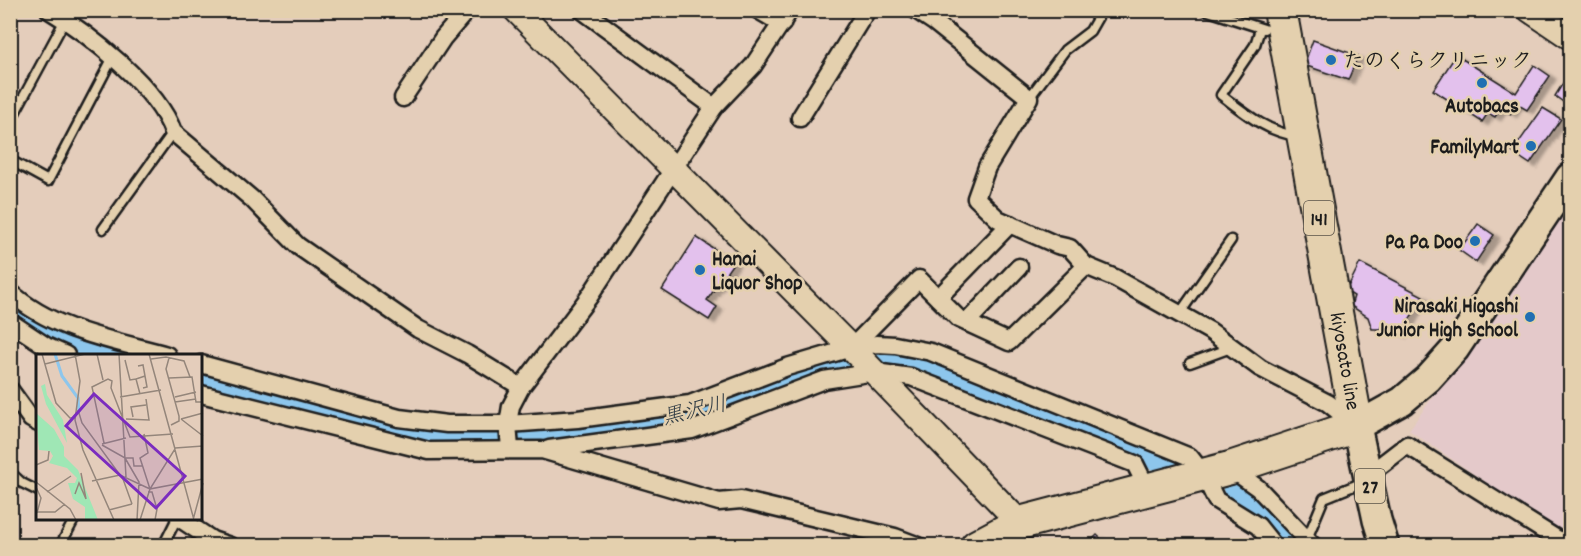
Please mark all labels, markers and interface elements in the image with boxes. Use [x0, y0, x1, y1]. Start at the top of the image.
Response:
place label: たのくらクリニック [1343, 48, 1532, 78]
marker: たのくらクリニック [1324, 53, 1338, 67]
marker: Autobacs [1475, 76, 1489, 90]
place label: Autobacs [1445, 93, 1519, 123]
place label: FamilyMart [1430, 134, 1519, 164]
marker: FamilyMart [1524, 139, 1538, 153]
road number: 141 [1304, 201, 1334, 235]
place label: Pa Pa Doo [1385, 229, 1463, 259]
marker: Pa Pa Doo [1468, 234, 1482, 248]
place label: Hanai Liquor Shop [712, 246, 803, 300]
marker: Hanai Liquor Shop [693, 263, 707, 277]
place label: Nirasaki Higashi Junior High School [1377, 293, 1519, 347]
street label: kiyosato line [1320, 310, 1366, 413]
marker: Nirasaki Higashi Junior High School [1523, 310, 1537, 324]
inset map [36, 354, 202, 520]
water label: 黒沢川 [659, 390, 730, 435]
road number: 27 [1355, 469, 1385, 503]

